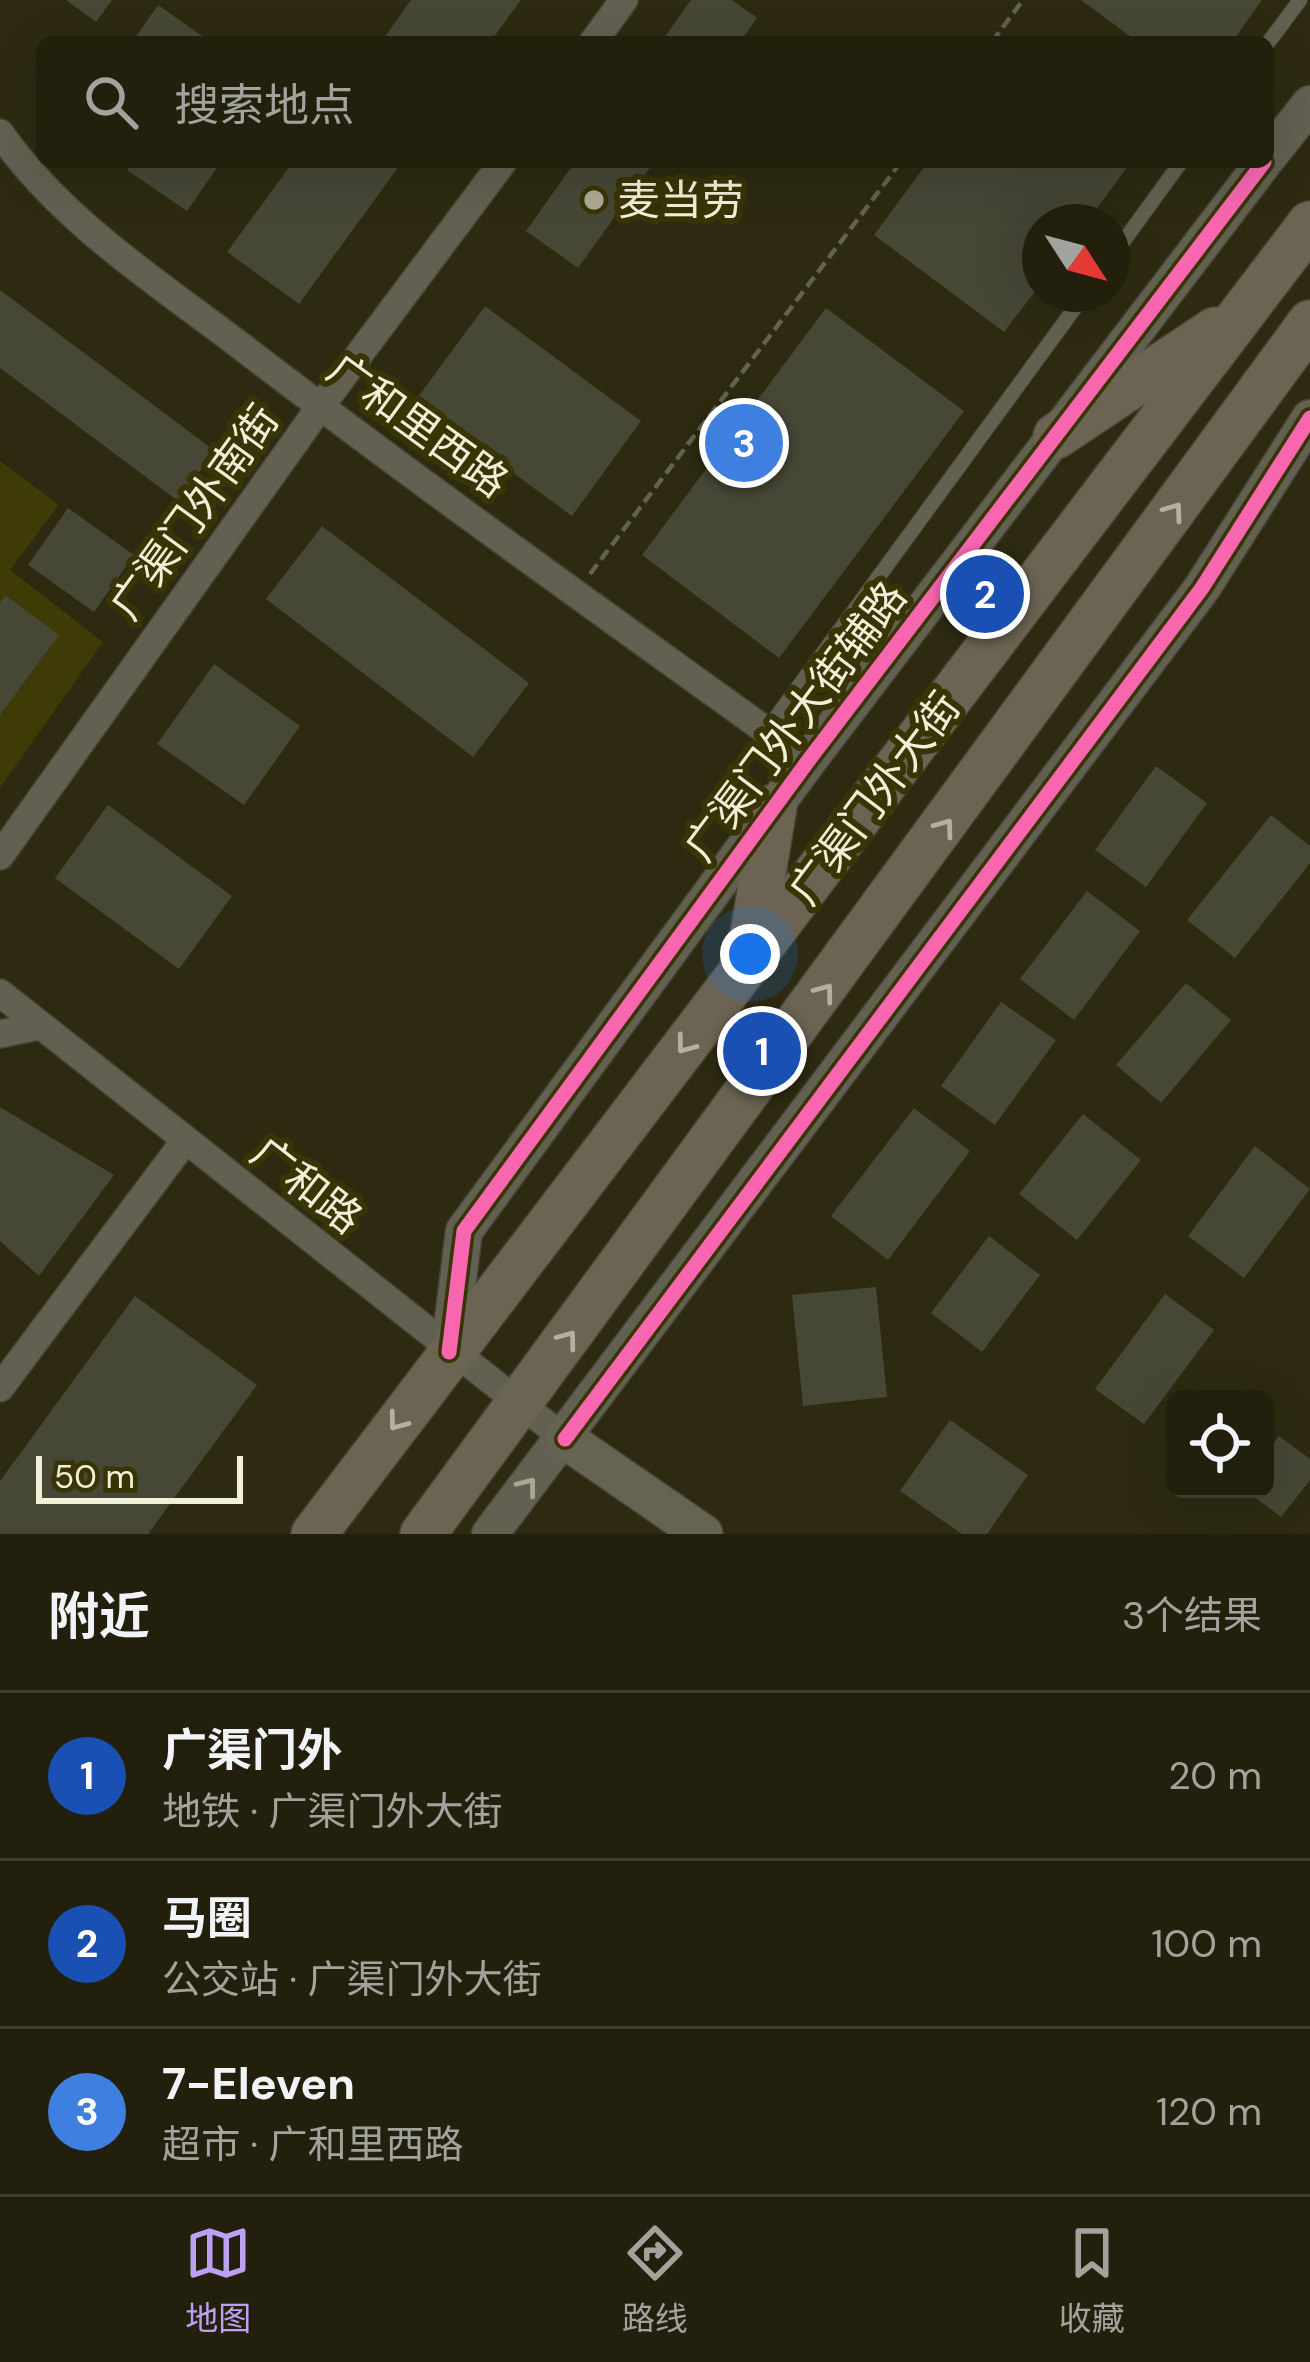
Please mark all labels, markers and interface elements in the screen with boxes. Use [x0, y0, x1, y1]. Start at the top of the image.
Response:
search box [36, 36, 1274, 168]
icon: search [78, 69, 144, 135]
text: 搜索地点 [174, 76, 354, 135]
place label: 麦当劳 [618, 173, 744, 228]
marker: 麦当劳 [581, 187, 607, 213]
north arrow [1022, 204, 1130, 312]
street label: 广和里西路 [317, 341, 519, 509]
street label: 广渠门外南街 [98, 394, 291, 630]
pin: 3 [705, 398, 783, 488]
one-way arrow [1159, 503, 1181, 524]
pin: 2 [946, 549, 1024, 639]
street label: 广渠门外大街辅路 [674, 572, 916, 870]
street label: 广渠门外大街 [778, 682, 970, 914]
one-way arrow [931, 818, 953, 840]
your location [720, 924, 780, 984]
one-way arrow [811, 983, 833, 1005]
pin: 1 [723, 1006, 801, 1096]
one-way arrow [677, 1032, 699, 1054]
street label: 广和路 [240, 1125, 373, 1246]
one-way arrow [553, 1331, 575, 1352]
map controls [1166, 1390, 1274, 1498]
button: locate [1166, 1390, 1274, 1498]
one-way arrow [390, 1409, 412, 1430]
scale bar [36, 1450, 243, 1503]
text: 50 m [54, 1455, 135, 1498]
one-way arrow [514, 1478, 535, 1500]
text: 附近 [48, 1583, 150, 1650]
text: 3个结果 [1122, 1590, 1262, 1641]
text: 广渠门外 [162, 1721, 342, 1780]
text: 1 [80, 1750, 94, 1801]
text: 20 m [1168, 1750, 1262, 1801]
text: 地铁 · 广渠门外大街 [162, 1786, 502, 1837]
text: 马圈 [162, 1889, 252, 1948]
text: 2 [76, 1918, 98, 1969]
text: 100 m [1151, 1918, 1262, 1969]
text: 公交站 · 广渠门外大街 [162, 1954, 541, 2005]
text: 7-Eleven [162, 2054, 355, 2113]
text: 3 [75, 2086, 99, 2137]
text: 120 m [1156, 2086, 1262, 2137]
text: 超市 · 广和里西路 [162, 2119, 463, 2170]
tab: 地图 [185, 2220, 251, 2340]
tab: 路线 [622, 2220, 688, 2340]
tab: 收藏 [1059, 2220, 1125, 2340]

